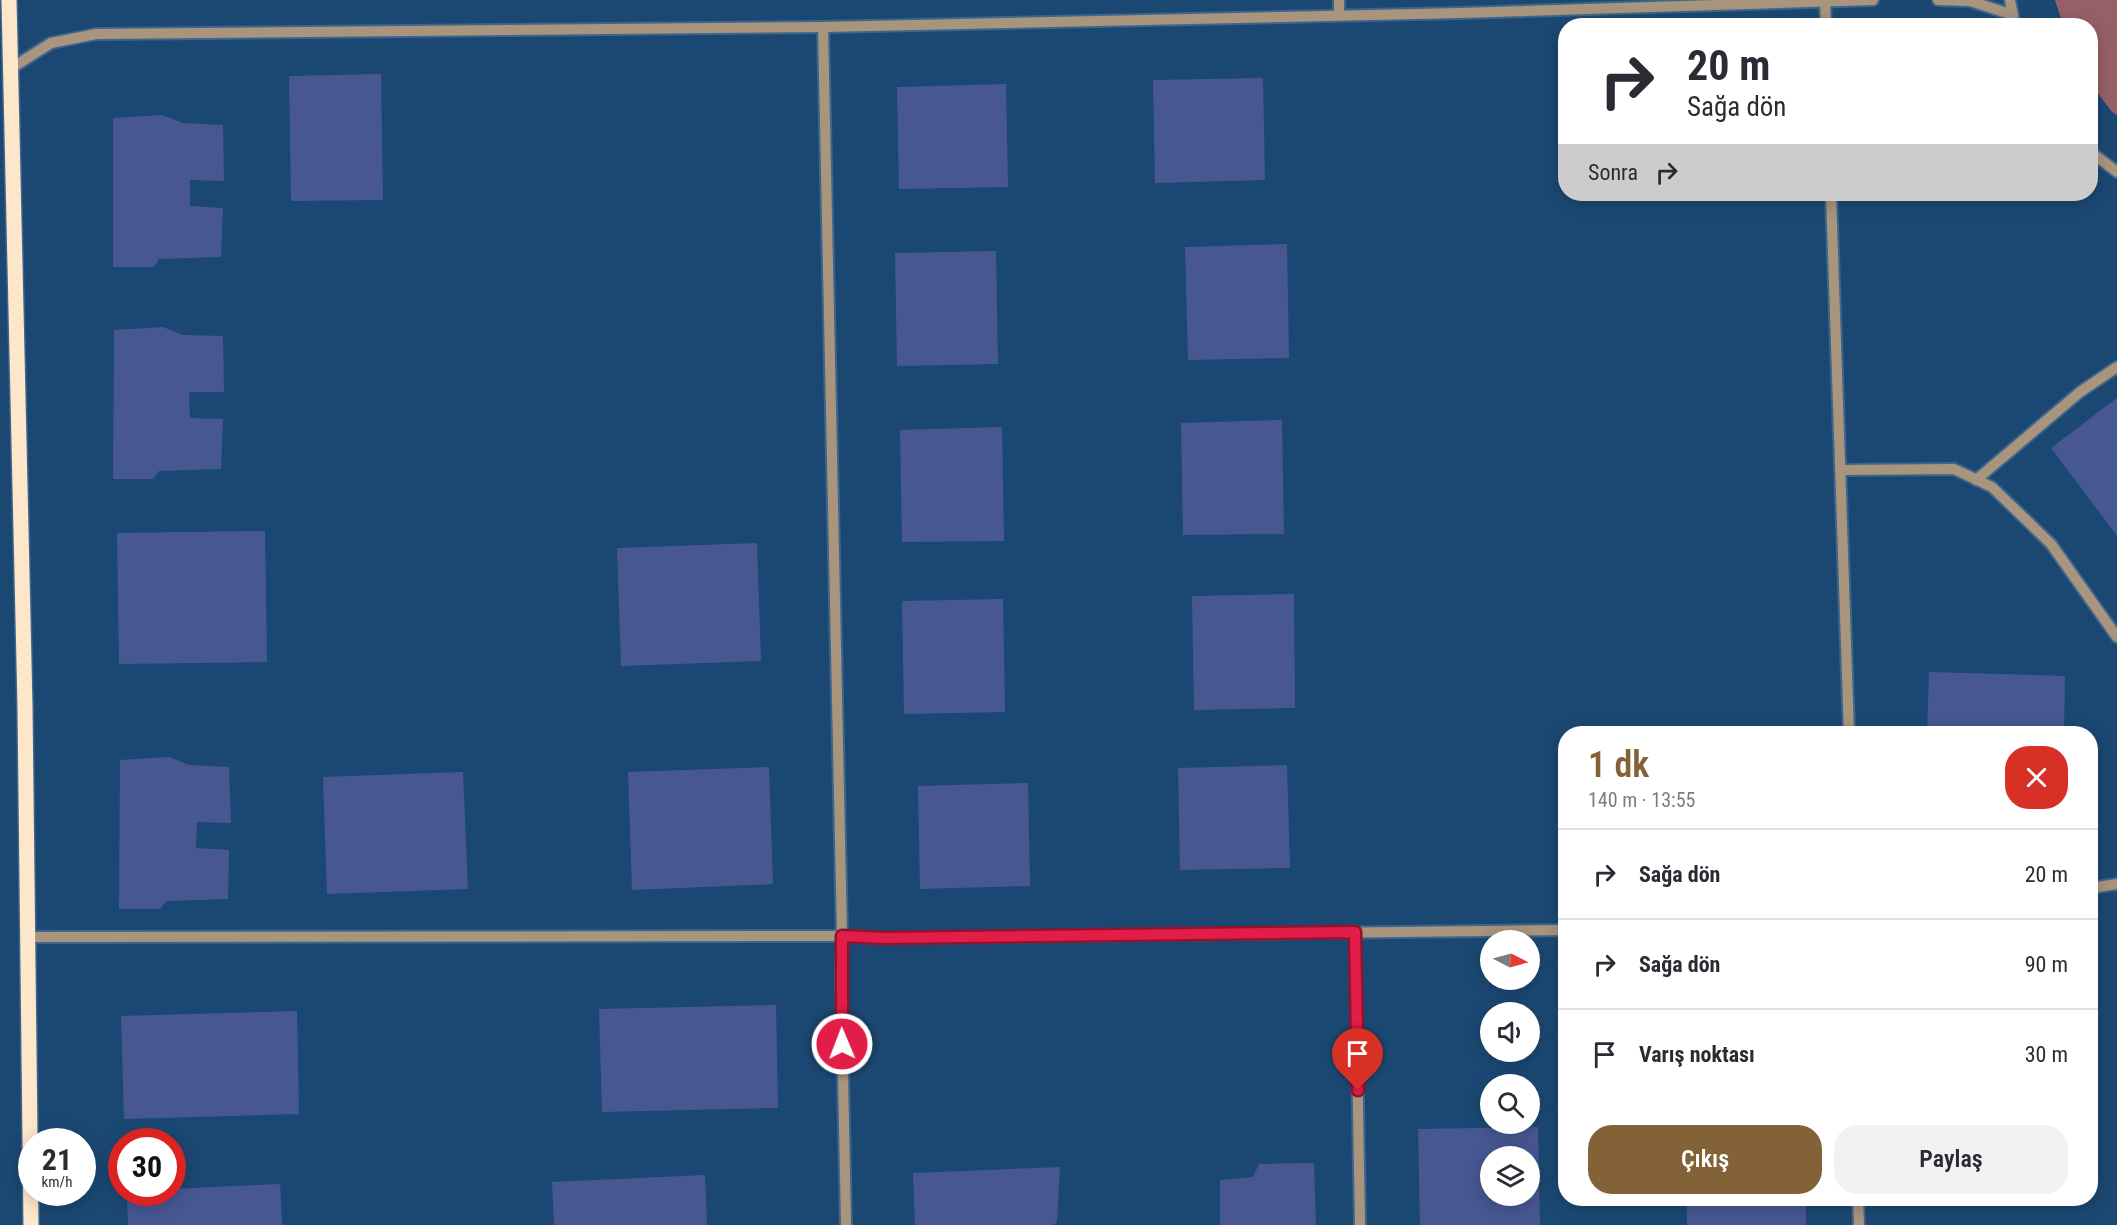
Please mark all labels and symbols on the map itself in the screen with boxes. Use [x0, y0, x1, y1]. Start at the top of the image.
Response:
north arrow [1480, 930, 1540, 990]
position arrow [810, 1012, 874, 1076]
pin [1332, 1028, 1383, 1090]
speed limit sign: 30 [108, 1128, 186, 1206]

